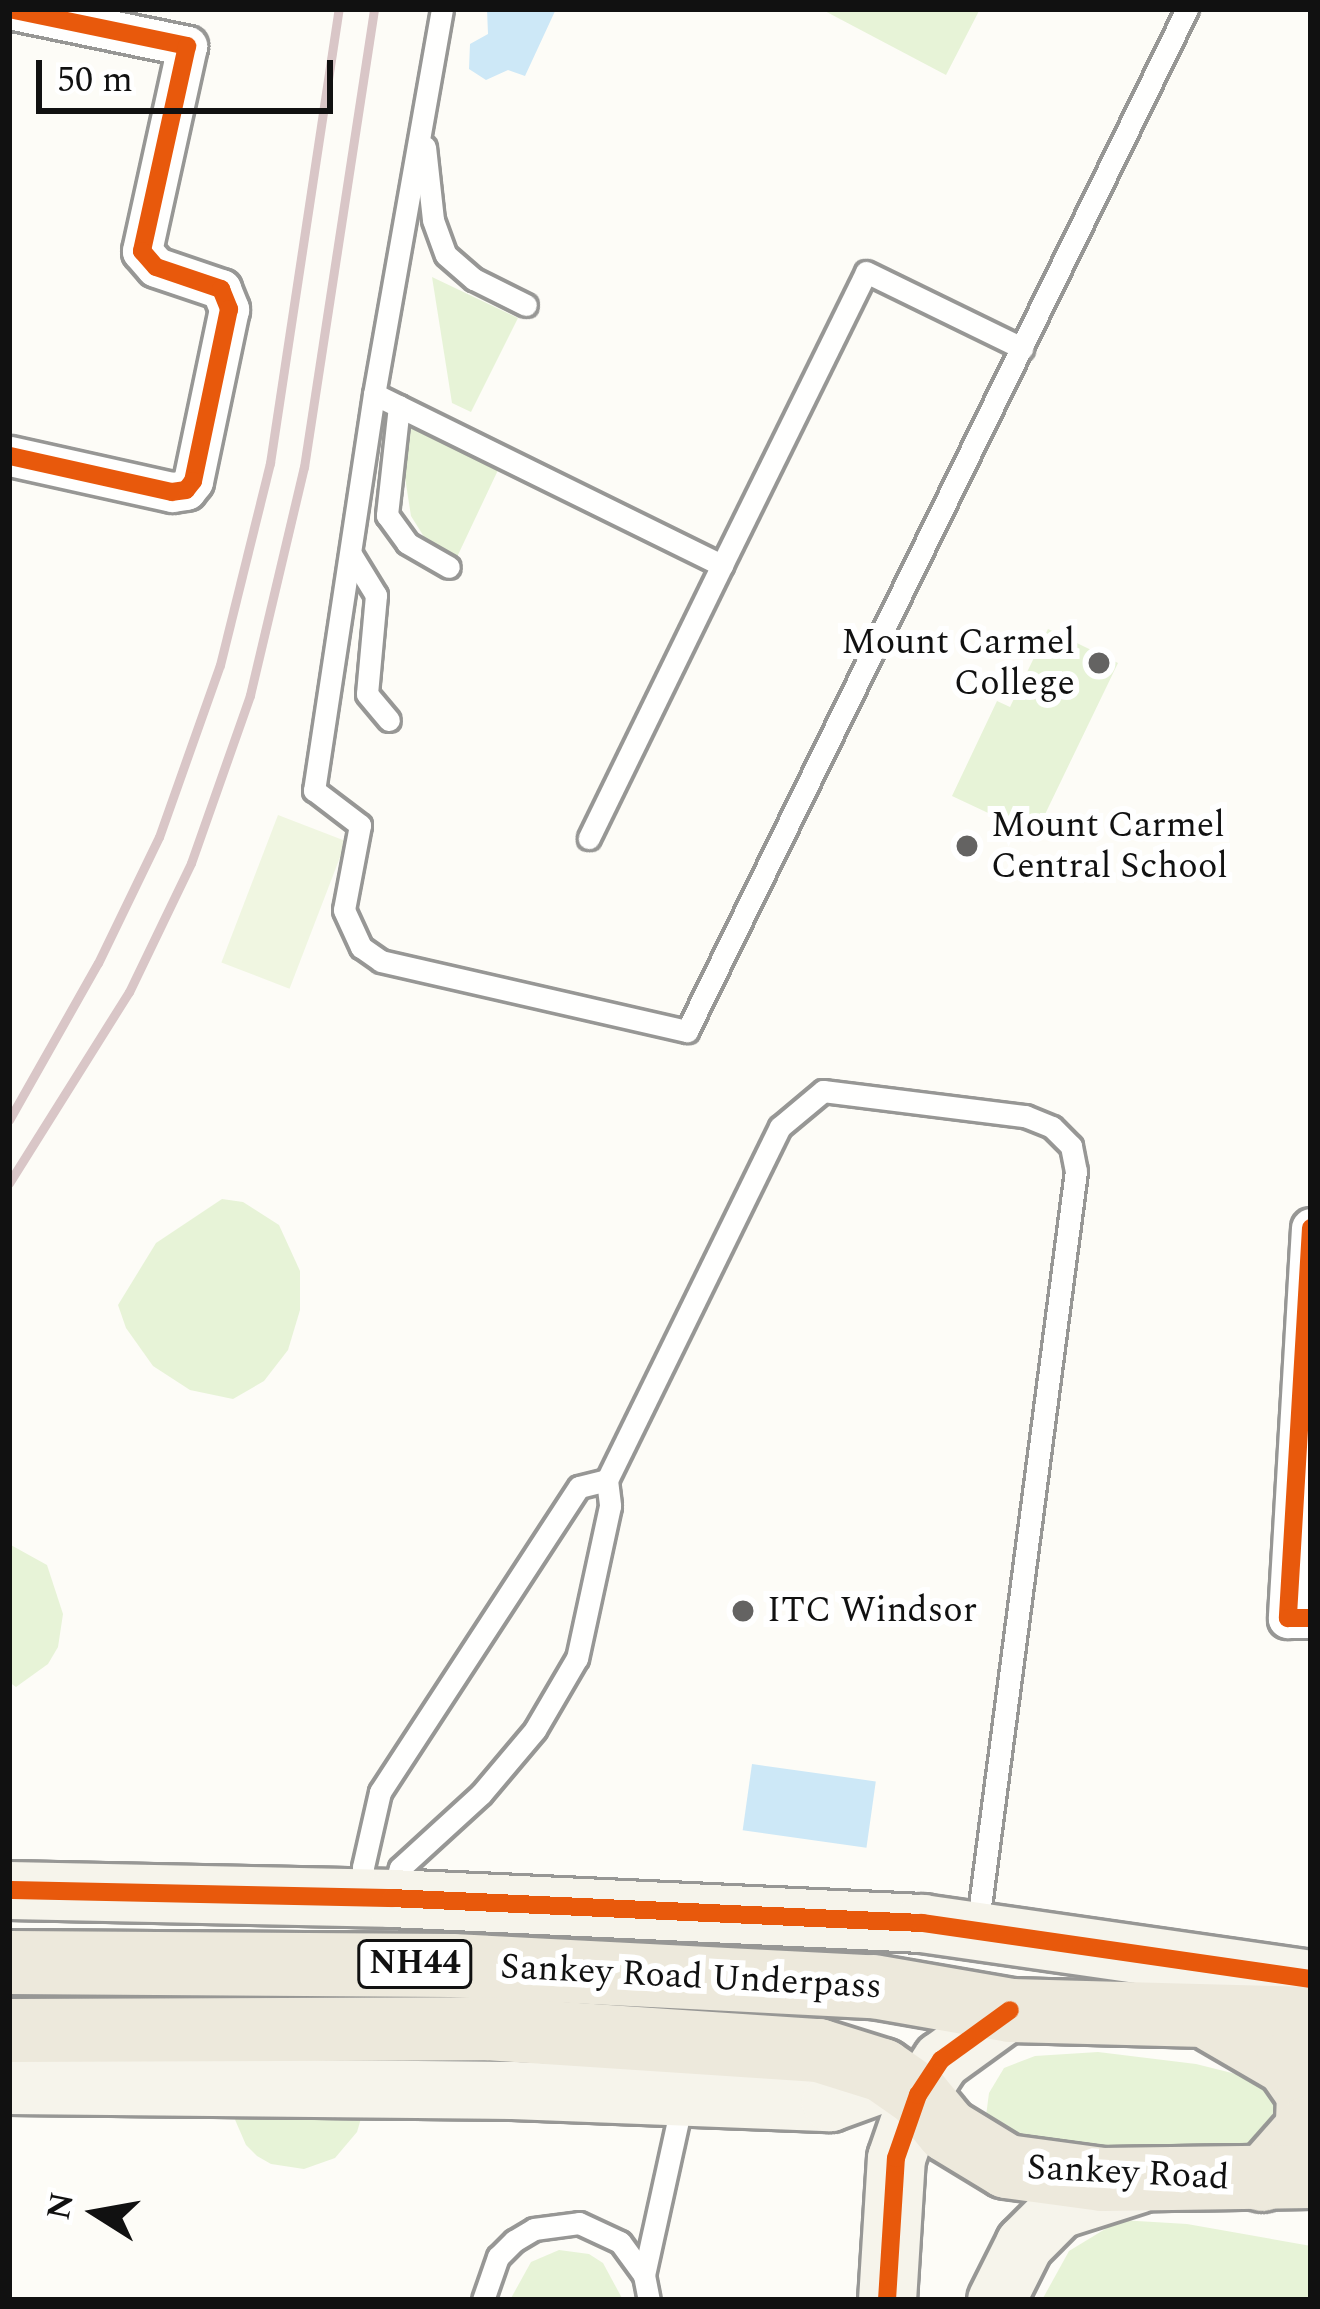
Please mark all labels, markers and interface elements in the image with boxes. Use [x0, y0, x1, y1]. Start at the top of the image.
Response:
scale bar [42, 36, 339, 110]
text: 50 m [57, 53, 133, 108]
place label: Mount Carmel College [841, 620, 1075, 705]
marker: Mount Carmel College [1086, 650, 1112, 676]
place label: Mount Carmel Central School [991, 803, 1228, 888]
marker: Mount Carmel Central School [954, 833, 980, 859]
place label: ITC Windsor [767, 1589, 977, 1633]
marker: ITC Windsor [730, 1598, 756, 1624]
road number: NH44 [355, 1937, 475, 1991]
street label: Sankey Road Underpass [499, 1945, 883, 2009]
street label: Sankey Road [1026, 2146, 1230, 2200]
north arrow [36, 2153, 156, 2273]
text: N [34, 2188, 88, 2224]

